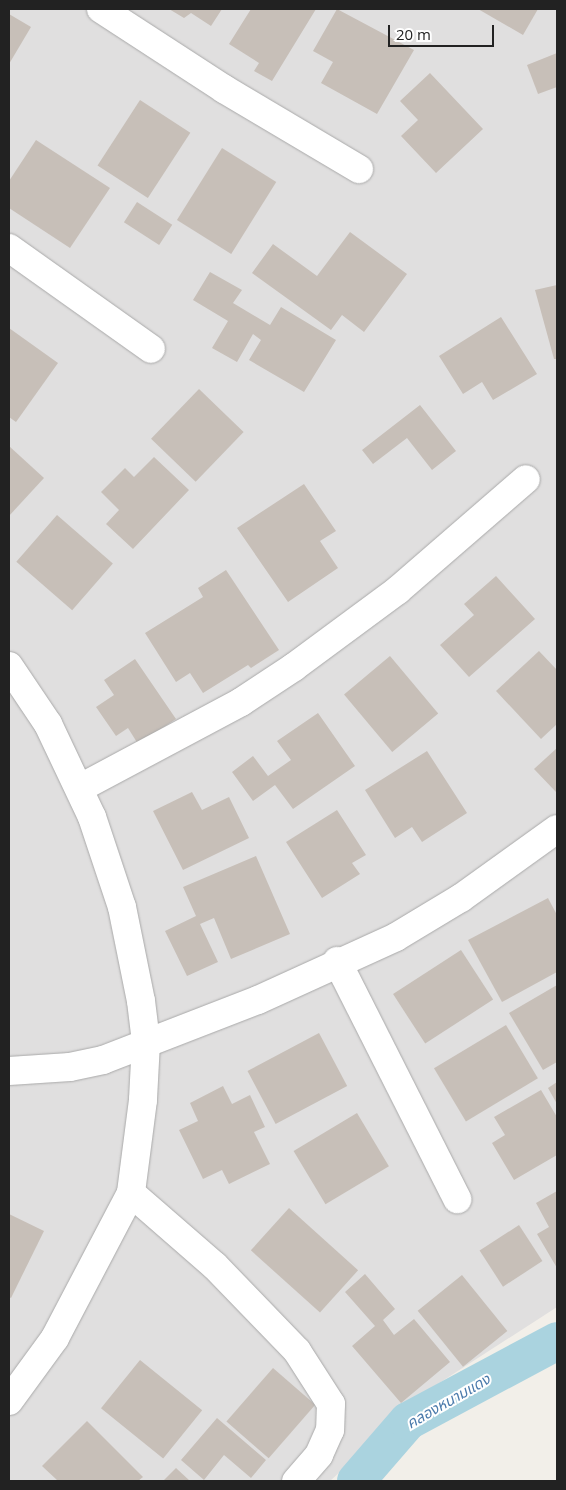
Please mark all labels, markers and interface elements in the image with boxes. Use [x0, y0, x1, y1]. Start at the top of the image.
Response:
scale bar [391, 15, 497, 47]
text: 20 m [396, 24, 431, 44]
water label: คลองหนามแดง [403, 1370, 493, 1432]

